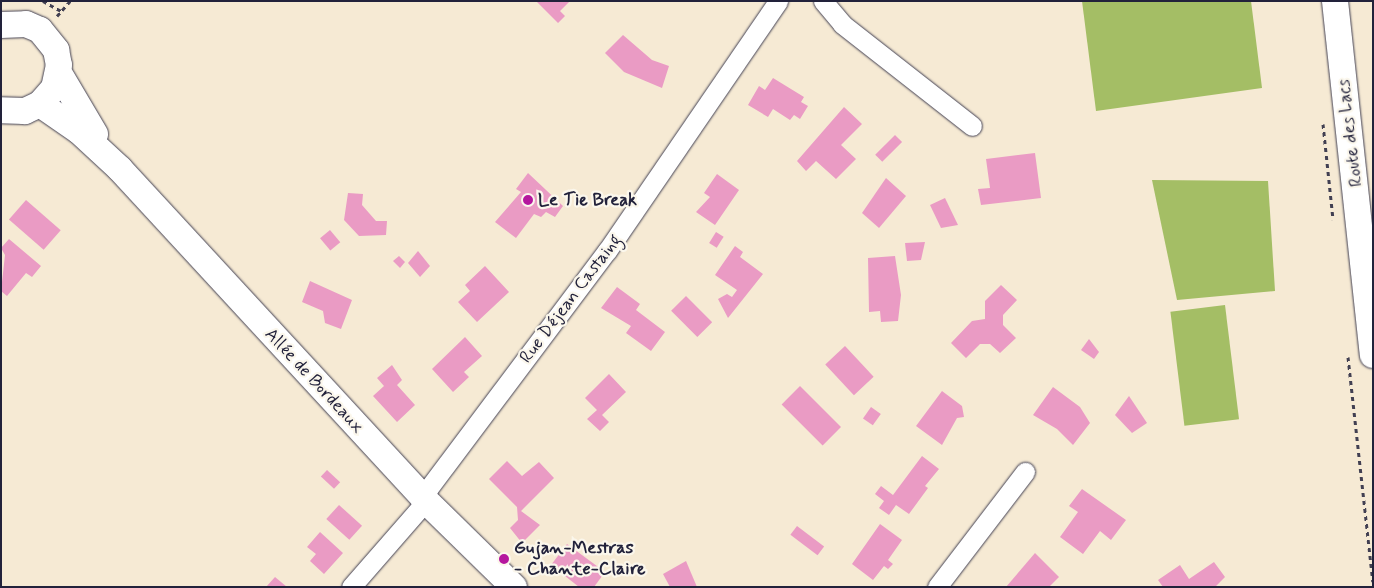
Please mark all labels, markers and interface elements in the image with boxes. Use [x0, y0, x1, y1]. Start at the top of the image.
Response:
street label: Route des Lacs [1333, 77, 1367, 189]
place label: Le Tie Break [538, 189, 632, 211]
marker: Le Tie Break [522, 194, 534, 206]
street label: Rue Déjean Castaing [516, 230, 626, 368]
street label: Allée de Bordeaux [259, 323, 369, 439]
place label: Gujan-Mestras - Chante-Claire [514, 538, 645, 580]
marker: Gujan-Mestras - Chante-Claire [498, 553, 510, 565]

